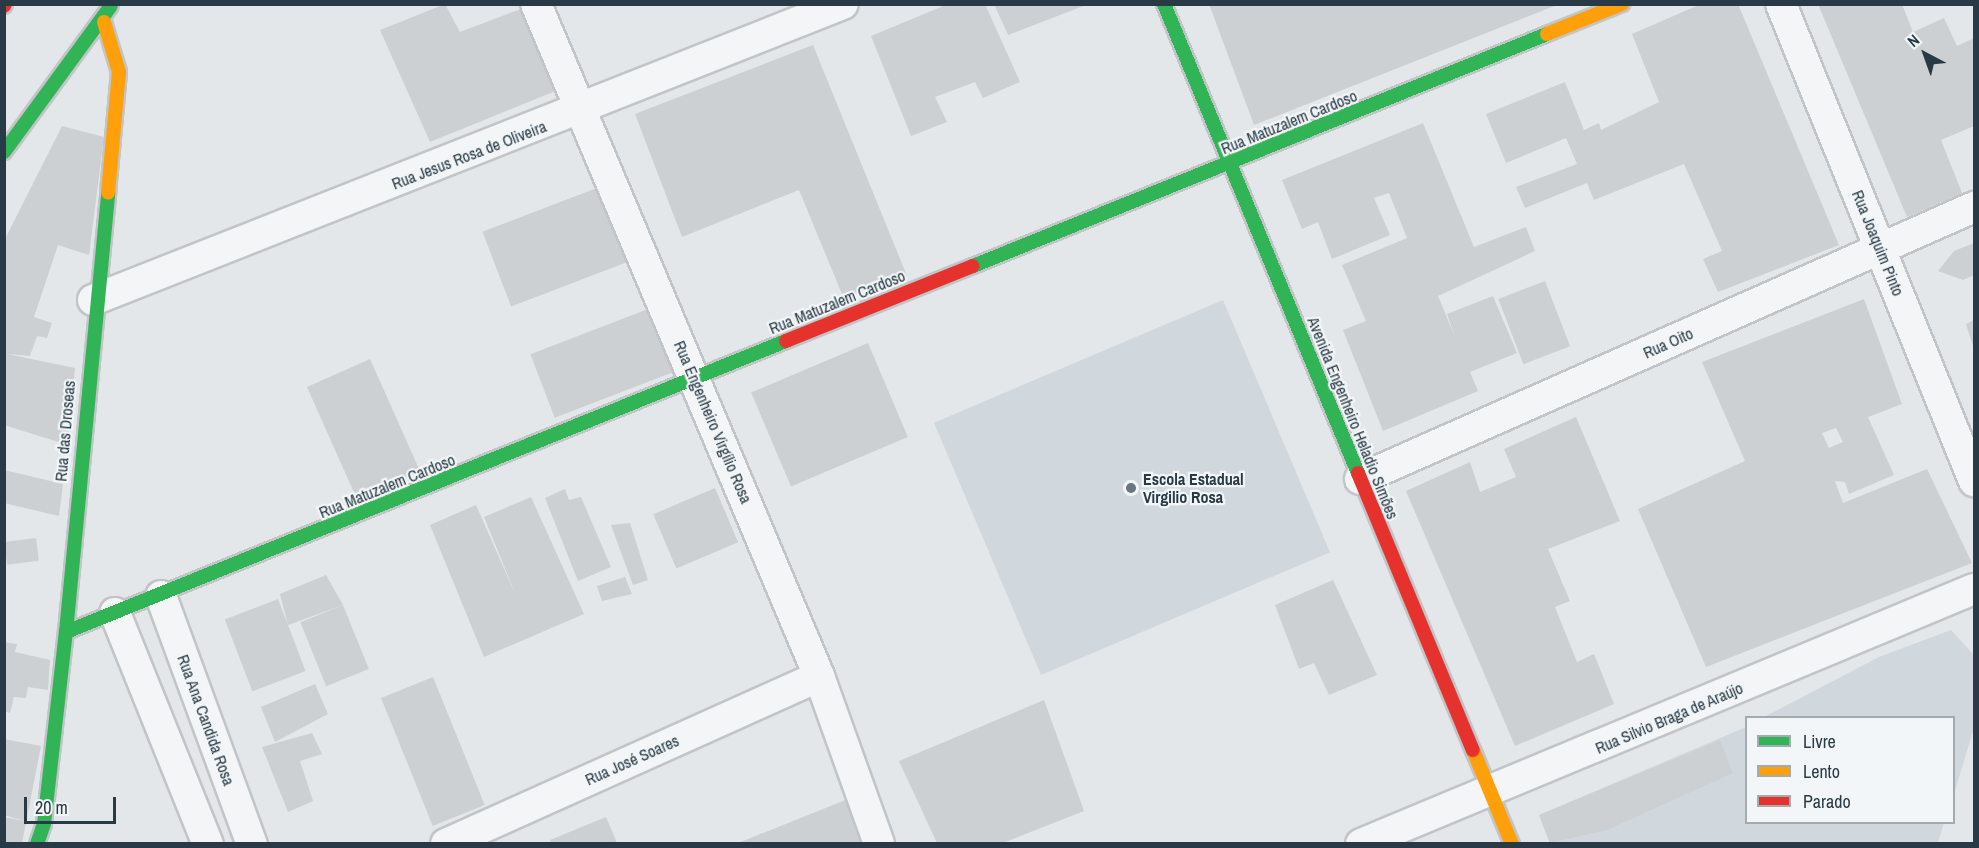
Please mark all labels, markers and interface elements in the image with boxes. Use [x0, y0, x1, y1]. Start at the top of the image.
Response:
north arrow [1895, 24, 1955, 84]
text: N [1902, 29, 1924, 52]
street label: Rua Matuzalem Cardoso [1218, 86, 1360, 158]
street label: Rua Jesus Rosa de Oliveira [389, 117, 549, 193]
street label: Rua Joaquim Pinto [1848, 187, 1908, 299]
street label: Rua Matuzalem Cardoso [766, 266, 908, 338]
street label: Avenida Engenheiro Heladio Simões [1304, 314, 1402, 522]
street label: Rua Oito [1640, 324, 1696, 362]
street label: Rua Engenheiro Virgílio Rosa [670, 338, 756, 506]
street label: Rua das Droseas [51, 380, 79, 482]
street label: Rua Matuzalem Cardoso [316, 450, 458, 522]
place label: Escola Estadual Virgilio Rosa [1143, 469, 1244, 507]
marker: Escola Estadual Virgilio Rosa [1124, 481, 1138, 495]
street label: Rua Ana Candida Rosa [173, 652, 239, 788]
street label: Rua Silvio Braga de Araújo [1592, 678, 1746, 758]
legend [1745, 716, 1955, 824]
text: Livre [1803, 729, 1836, 754]
street label: Rua José Soares [582, 731, 682, 789]
text: Lento [1803, 759, 1840, 784]
scale bar [27, 785, 118, 823]
text: Parado [1803, 789, 1851, 814]
text: 20 m [35, 795, 68, 820]

